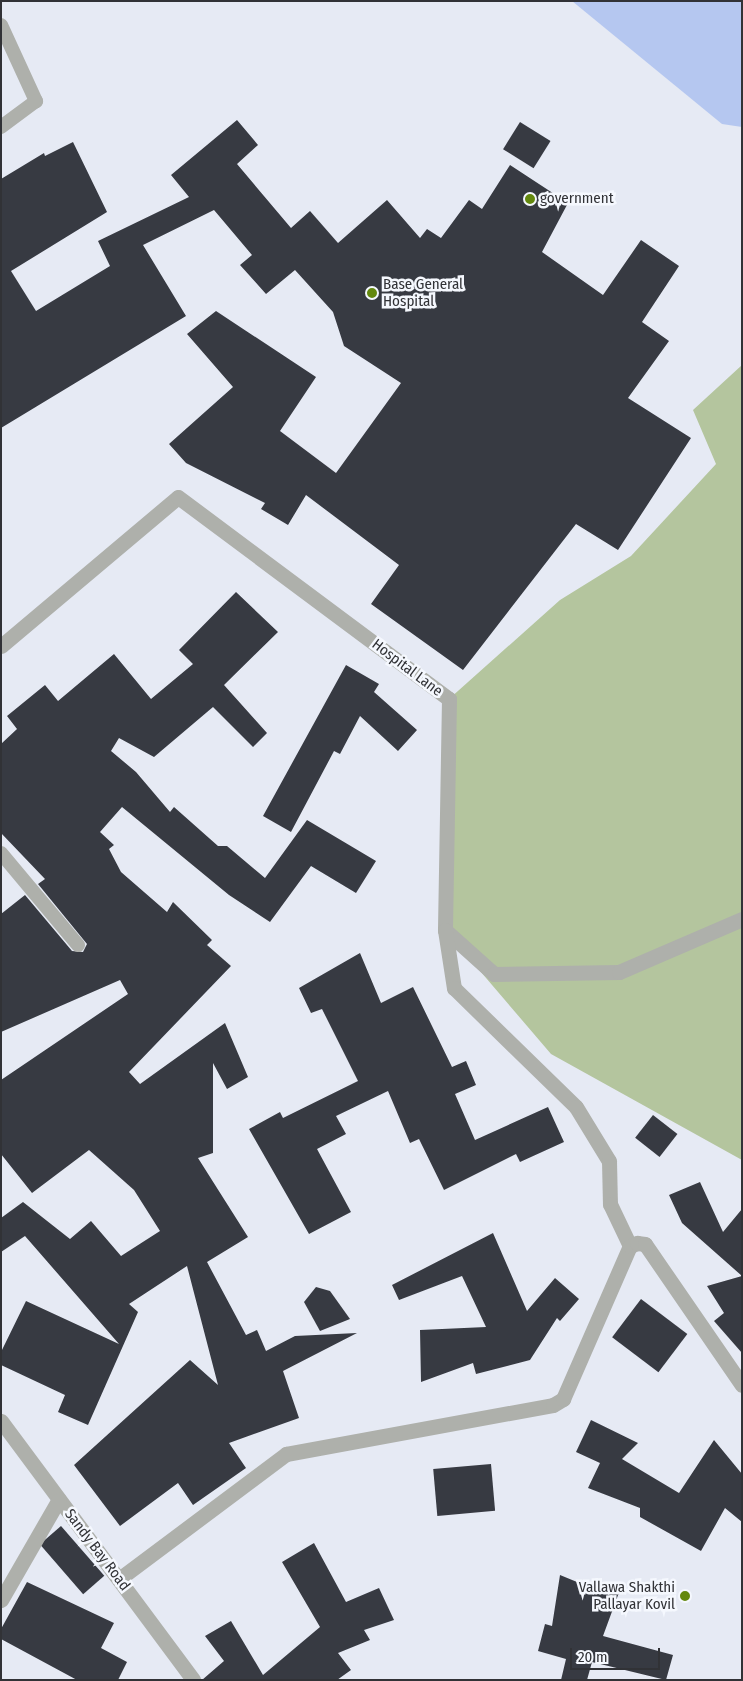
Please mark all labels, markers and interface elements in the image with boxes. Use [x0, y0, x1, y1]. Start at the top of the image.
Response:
place label: government [540, 190, 614, 208]
marker: government [524, 193, 536, 205]
place label: Base General Hospital [383, 275, 463, 310]
marker: Base General Hospital [365, 286, 379, 300]
street label: Hospital Lane [368, 636, 446, 700]
street label: Sandy Bay Road [60, 1506, 134, 1594]
place label: Vallawa Shakthi Pallayar Kovil [579, 1578, 675, 1613]
marker: Vallawa Shakthi Pallayar Kovil [679, 1590, 691, 1602]
scale bar [573, 1638, 663, 1670]
text: 20 m [578, 1648, 608, 1666]

